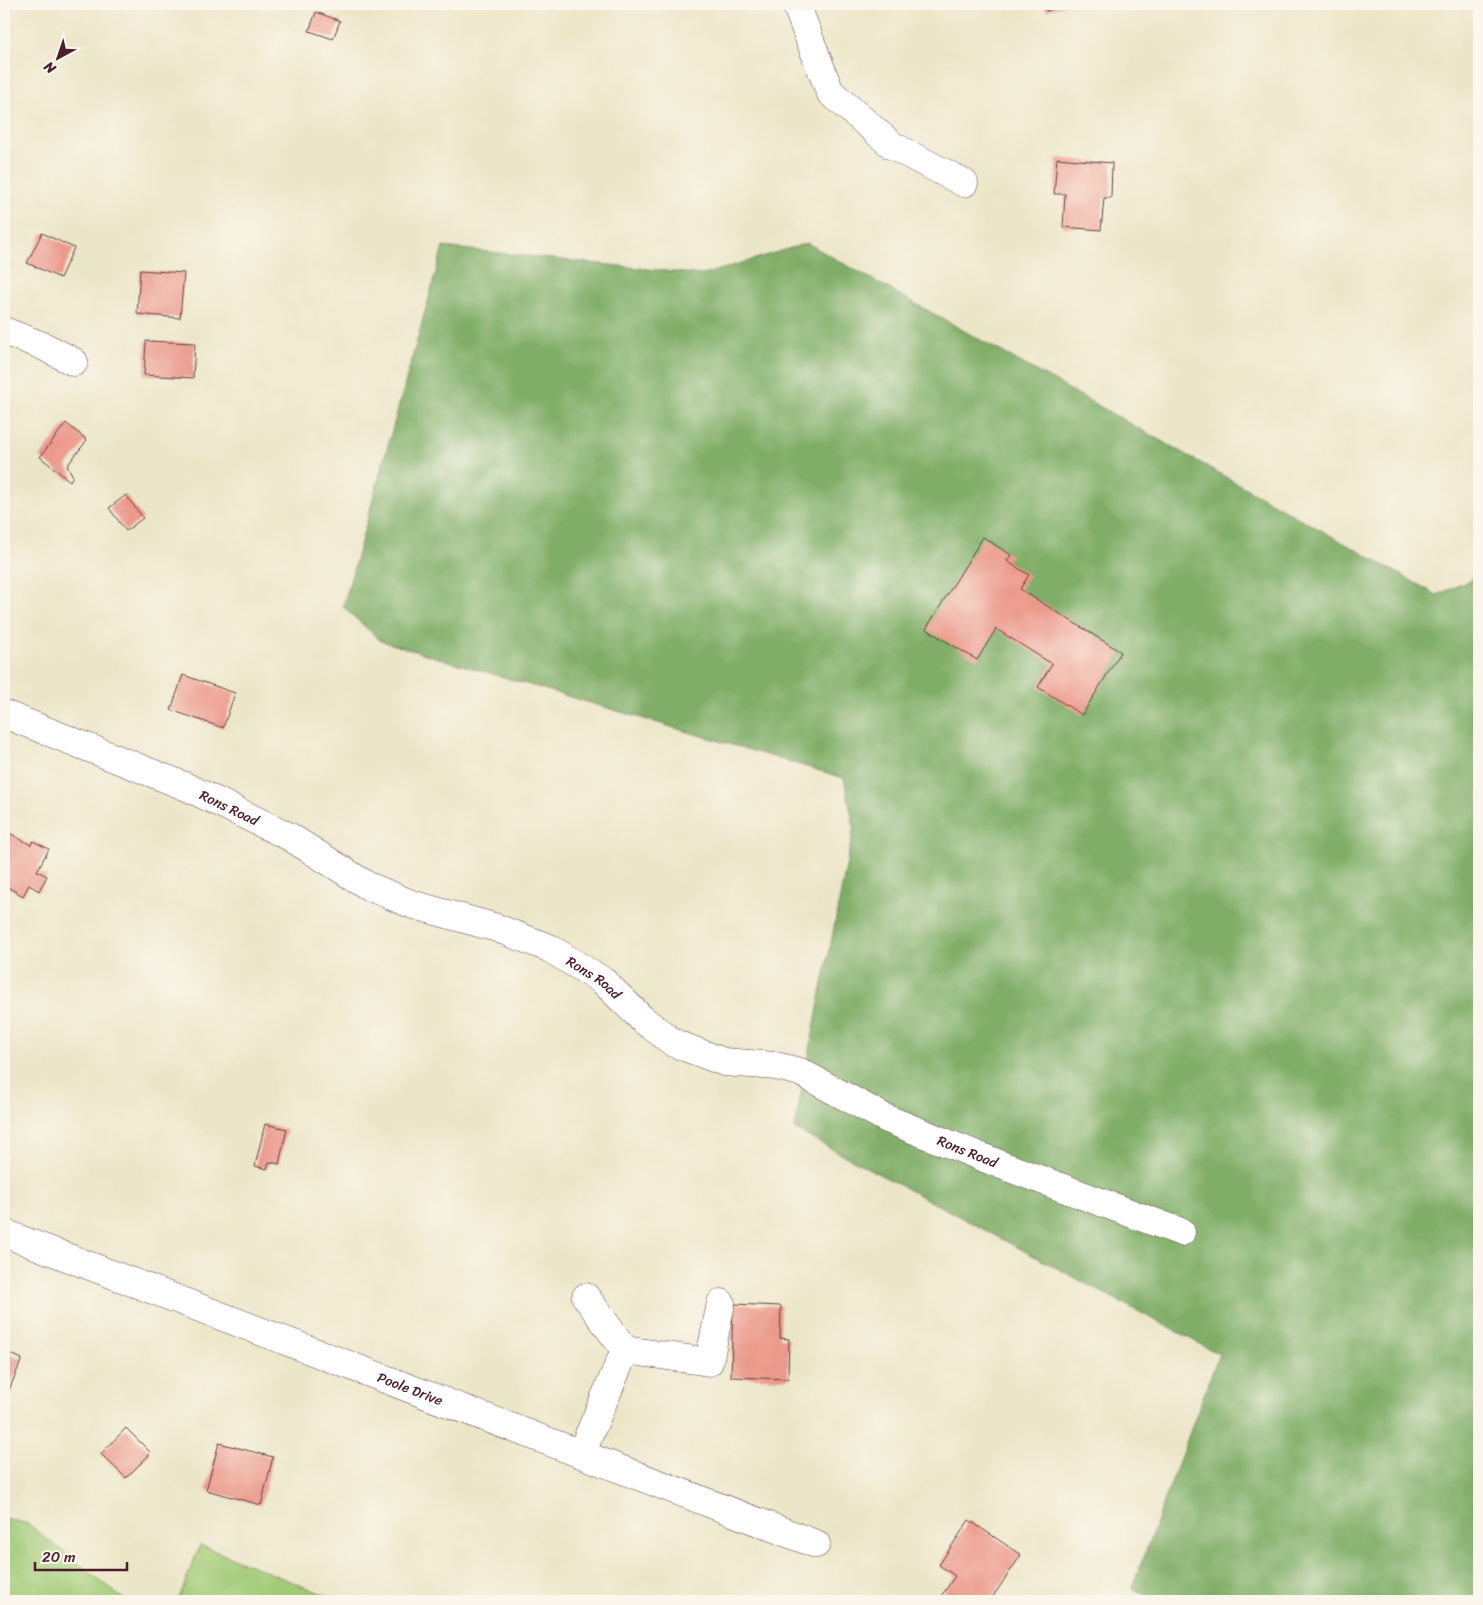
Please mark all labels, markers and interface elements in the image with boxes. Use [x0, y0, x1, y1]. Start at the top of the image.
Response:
north arrow [32, 32, 82, 82]
text: N [38, 55, 62, 81]
street label: Rons Road [195, 782, 265, 833]
street label: Rons Road [561, 949, 629, 1007]
street label: Rons Road [933, 1128, 1003, 1175]
street label: Poole Drive [374, 1365, 447, 1413]
scale bar [35, 1540, 128, 1572]
text: 20 m [42, 1544, 76, 1570]

